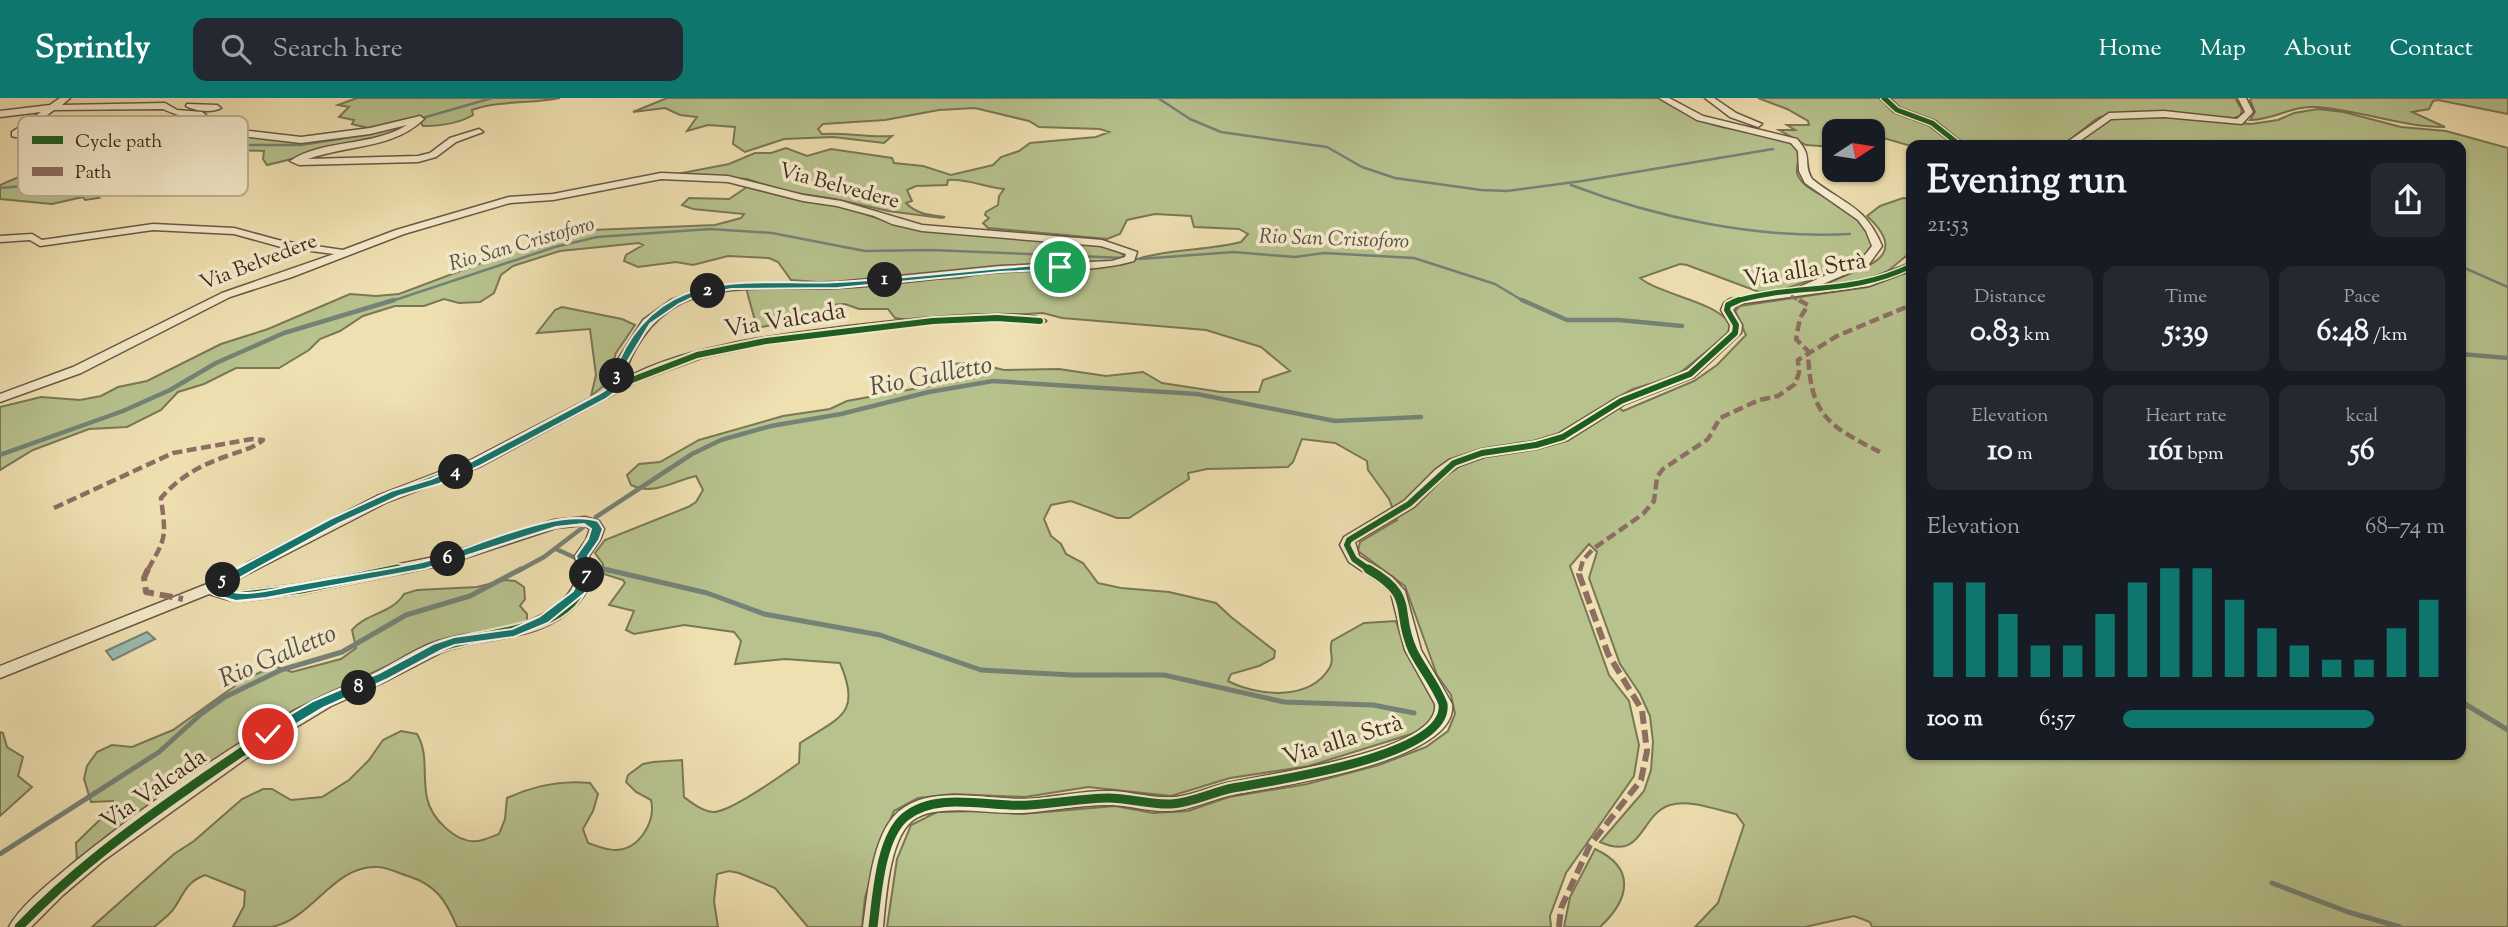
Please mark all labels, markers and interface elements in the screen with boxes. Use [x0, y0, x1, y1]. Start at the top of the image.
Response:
search box [193, 18, 683, 81]
text: Sprintly [35, 25, 151, 73]
icon: search [217, 30, 255, 68]
text: Search here [273, 31, 403, 68]
text: Home [2099, 32, 2162, 66]
text: Map [2200, 32, 2246, 66]
text: About [2284, 32, 2351, 66]
text: Contact [2389, 32, 2473, 66]
legend [18, 116, 248, 196]
north arrow [1822, 119, 1885, 182]
map controls [1822, 119, 1885, 182]
text: Cycle path [75, 129, 162, 156]
text: Evening run [1927, 156, 2127, 210]
street label: Via Belvedere [775, 157, 903, 217]
text: Path [75, 160, 112, 187]
button: share [2371, 163, 2445, 237]
text: 21:53 [1927, 209, 1969, 242]
water label: Rio San Cristoforo [446, 210, 598, 280]
water label: Rio San Cristoforo [1258, 222, 1410, 258]
street label: Via Belvedere [196, 227, 322, 299]
pin [1030, 237, 1090, 297]
street label: Via alla Strà [1741, 244, 1869, 298]
icon: arrive [1041, 248, 1079, 286]
pin: 1 [868, 262, 903, 298]
text: 1 [881, 266, 888, 293]
pin: 2 [690, 274, 726, 308]
text: 2 [703, 277, 712, 304]
text: Distance [1974, 284, 2046, 311]
text: Time [2165, 284, 2207, 311]
text: Pace [2344, 284, 2380, 311]
street label: Via Valcada [722, 295, 848, 347]
text: 0.83 [1970, 311, 2020, 354]
text: 5:39 [2164, 311, 2208, 354]
text: 6:48 [2317, 311, 2369, 354]
text: km [2020, 322, 2050, 349]
text: /km [2369, 322, 2407, 349]
water label: Rio Galletto [867, 347, 995, 407]
pin: 3 [600, 358, 634, 394]
text: 3 [613, 362, 620, 389]
text: Elevation [1971, 403, 2049, 430]
text: Heart rate [2145, 403, 2227, 430]
text: kcal [2346, 403, 2378, 430]
text: 10 [1987, 430, 2013, 473]
text: 161 [2148, 430, 2183, 473]
text: 56 [2349, 430, 2375, 473]
text: m [2013, 441, 2033, 468]
text: bpm [2183, 441, 2224, 468]
pin: 4 [438, 454, 474, 490]
text: 4 [451, 458, 460, 485]
text: Elevation [1927, 511, 2020, 544]
text: 68–74 m [2365, 511, 2445, 544]
pin: 6 [430, 542, 466, 576]
text: 6 [443, 545, 452, 572]
pin: 7 [570, 558, 604, 592]
text: 7 [582, 561, 591, 588]
pin: 5 [206, 562, 241, 598]
text: 5 [219, 566, 226, 593]
water label: Rio Galletto [214, 616, 342, 698]
pin: 8 [342, 670, 376, 706]
text: 8 [354, 674, 363, 701]
text: 100 m [1927, 703, 1983, 736]
text: 6:57 [2039, 703, 2076, 736]
pin [238, 704, 298, 764]
street label: Via alla Strà [1279, 707, 1407, 775]
icon: check [249, 715, 287, 753]
street label: Via Valcada [94, 741, 214, 839]

